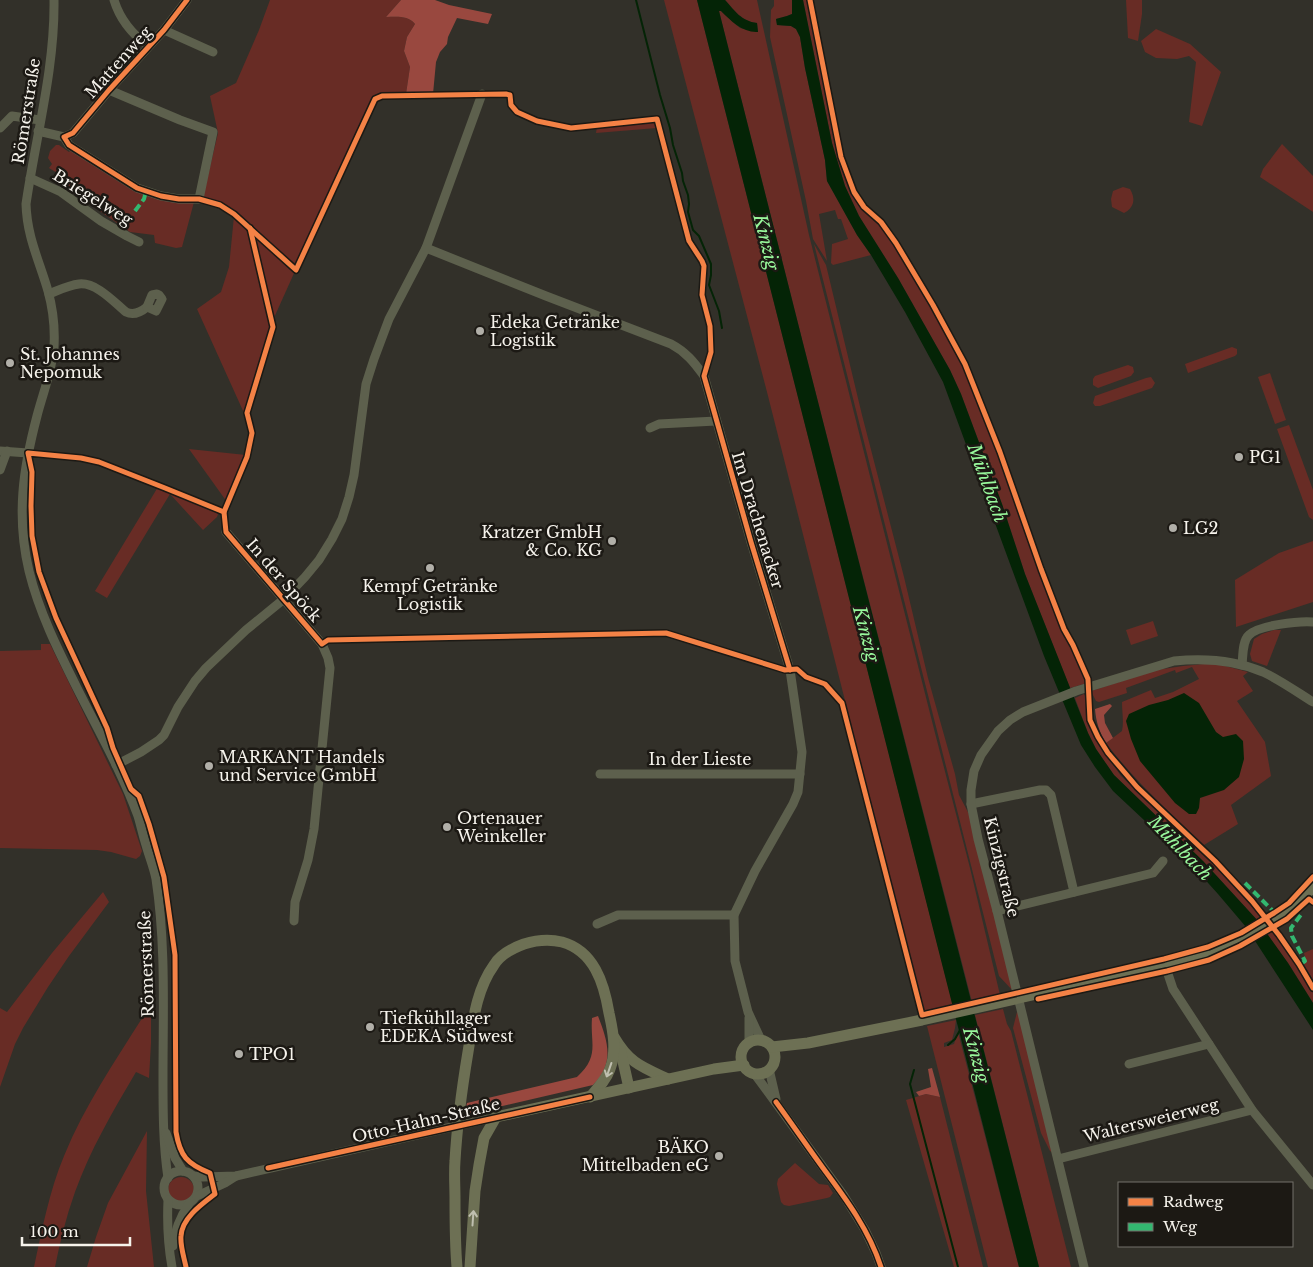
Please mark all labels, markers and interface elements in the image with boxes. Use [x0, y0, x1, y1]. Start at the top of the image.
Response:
street label: Mattenweg [80, 21, 156, 102]
street label: Römerstraße [8, 57, 44, 165]
street label: Briegelweg [49, 165, 137, 230]
water label: Kinzig [748, 211, 784, 273]
place label: Edeka Getränke Logistik [490, 312, 620, 350]
marker: Edeka Getränke Logistik [474, 325, 486, 337]
place label: St. Johannes Nepomuk [20, 344, 120, 382]
marker: St. Johannes Nepomuk [4, 357, 16, 369]
water label: Mühlbach [962, 440, 1011, 526]
place label: PG1 [1249, 447, 1281, 467]
street label: Im Drachenacker [728, 449, 788, 591]
marker: PG1 [1233, 451, 1245, 463]
place label: LG2 [1183, 518, 1218, 538]
place label: Kratzer GmbH & Co. KG [481, 522, 602, 560]
marker: LG2 [1167, 522, 1179, 534]
street label: In der Spöck [242, 534, 326, 626]
marker: Kratzer GmbH & Co. KG [606, 535, 618, 547]
marker: Kempf Getränke Logistik [424, 562, 436, 574]
place label: Kempf Getränke Logistik [362, 576, 498, 614]
water label: Kinzig [848, 603, 884, 666]
place label: MARKANT Handels und Service GmbH [219, 747, 385, 785]
street label: In der Lieste [649, 749, 751, 769]
marker: MARKANT Handels und Service GmbH [203, 760, 215, 772]
place label: Ortenauer Weinkeller [456, 808, 546, 846]
water label: Mühlbach [1143, 810, 1217, 885]
street label: Kinzigstraße [980, 815, 1024, 919]
marker: Ortenauer Weinkeller [441, 821, 453, 833]
street label: Römerstraße [134, 910, 158, 1018]
place label: Tiefkühllager EDEKA Südwest [380, 1008, 514, 1046]
marker: Tiefkühllager EDEKA Südwest [364, 1021, 376, 1033]
water label: Kinzig [958, 1024, 994, 1087]
place label: TPO1 [249, 1044, 295, 1064]
marker: TPO1 [233, 1048, 245, 1060]
one-way arrow [604, 1061, 613, 1077]
street label: Otto-Hahn-Straße [350, 1093, 502, 1147]
street label: Waltersweierweg [1080, 1093, 1221, 1147]
place label: BÄKO Mittelbaden eG [582, 1137, 709, 1175]
marker: BÄKO Mittelbaden eG [713, 1150, 725, 1162]
legend [1118, 1182, 1293, 1247]
text: Radweg [1163, 1192, 1224, 1211]
one-way arrow [468, 1211, 478, 1227]
scale bar [22, 1214, 130, 1246]
text: Weg [1162, 1217, 1198, 1236]
text: 100 m [30, 1222, 79, 1241]

